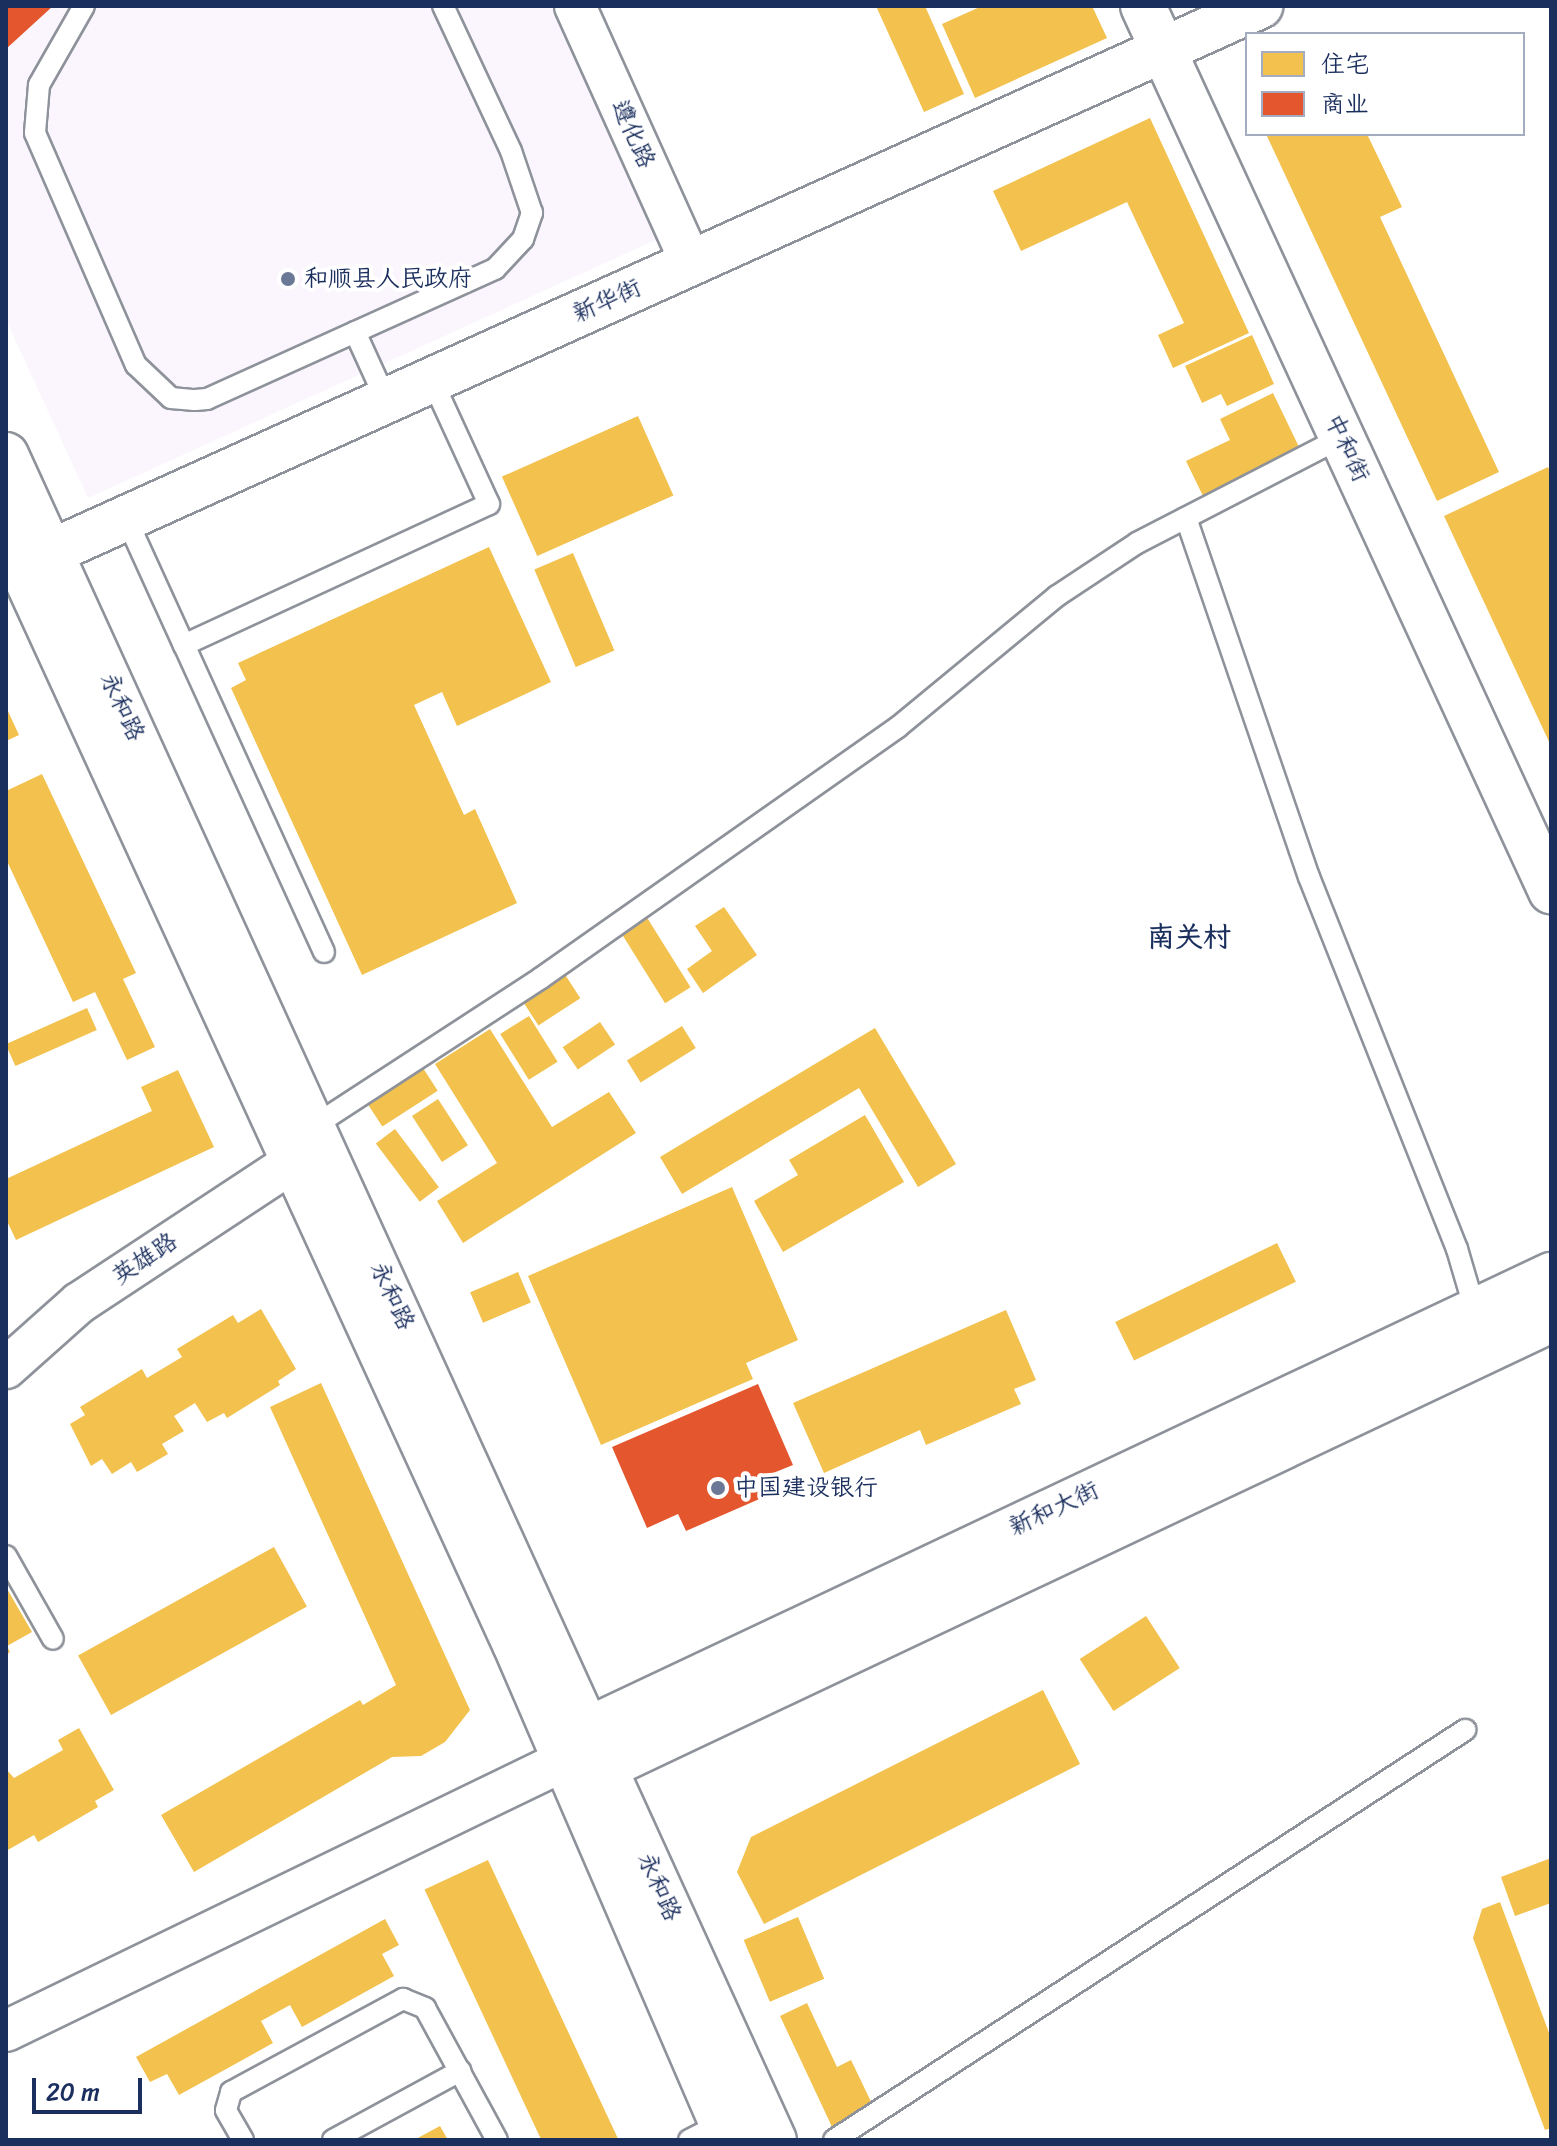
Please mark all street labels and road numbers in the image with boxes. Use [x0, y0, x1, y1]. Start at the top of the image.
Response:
street label: 遵化路 [605, 95, 661, 173]
street label: 新华街 [568, 273, 646, 329]
street label: 中和街 [1319, 409, 1375, 487]
street label: 永和路 [94, 668, 150, 746]
street label: 英雄路 [107, 1227, 183, 1291]
street label: 永和路 [364, 1257, 420, 1335]
street label: 新和大街 [1004, 1476, 1104, 1542]
street label: 永和路 [631, 1848, 687, 1926]

